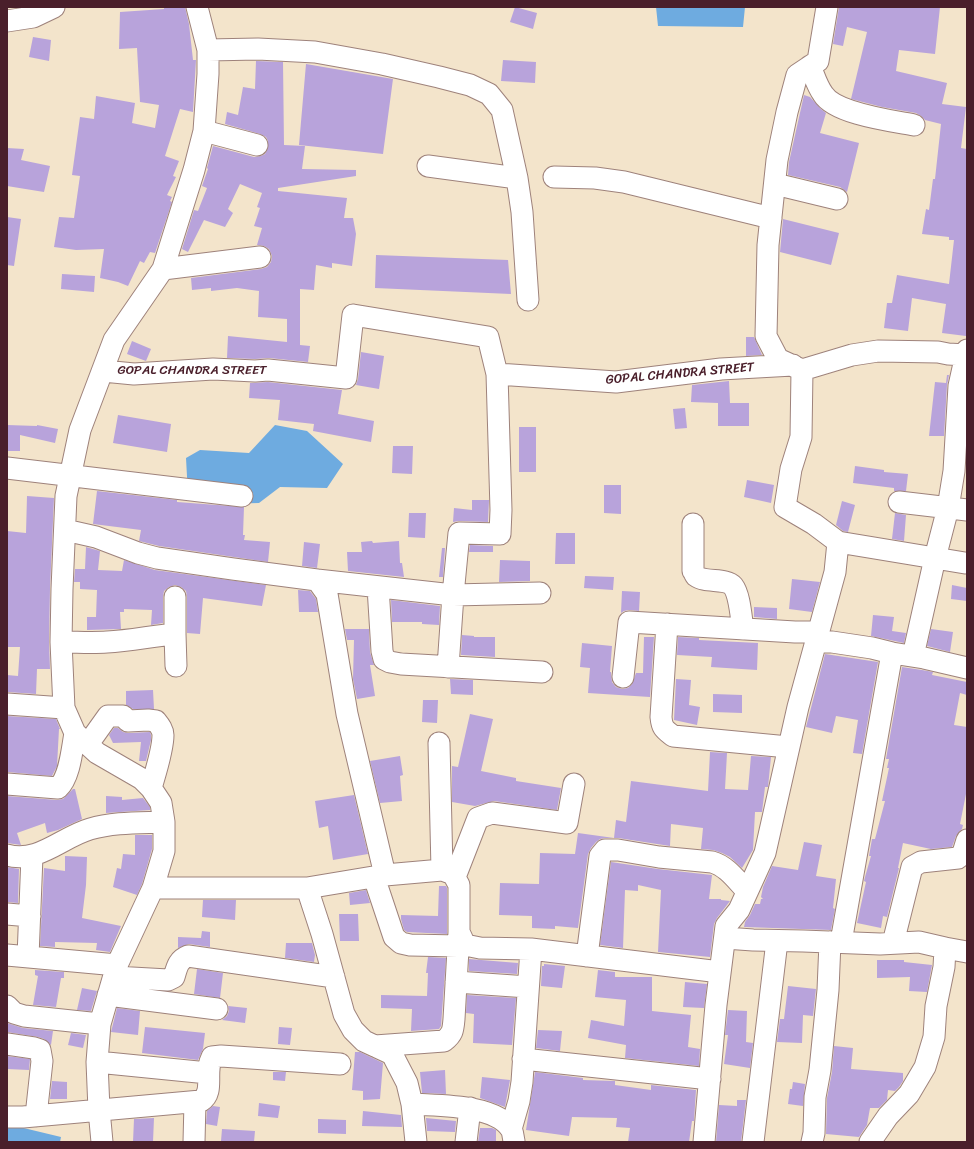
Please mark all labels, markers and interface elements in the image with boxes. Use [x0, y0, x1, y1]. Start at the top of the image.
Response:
street label: GOPAL CHANDRA STREET [605, 360, 755, 388]
street label: GOPAL CHANDRA STREET [118, 363, 266, 379]

